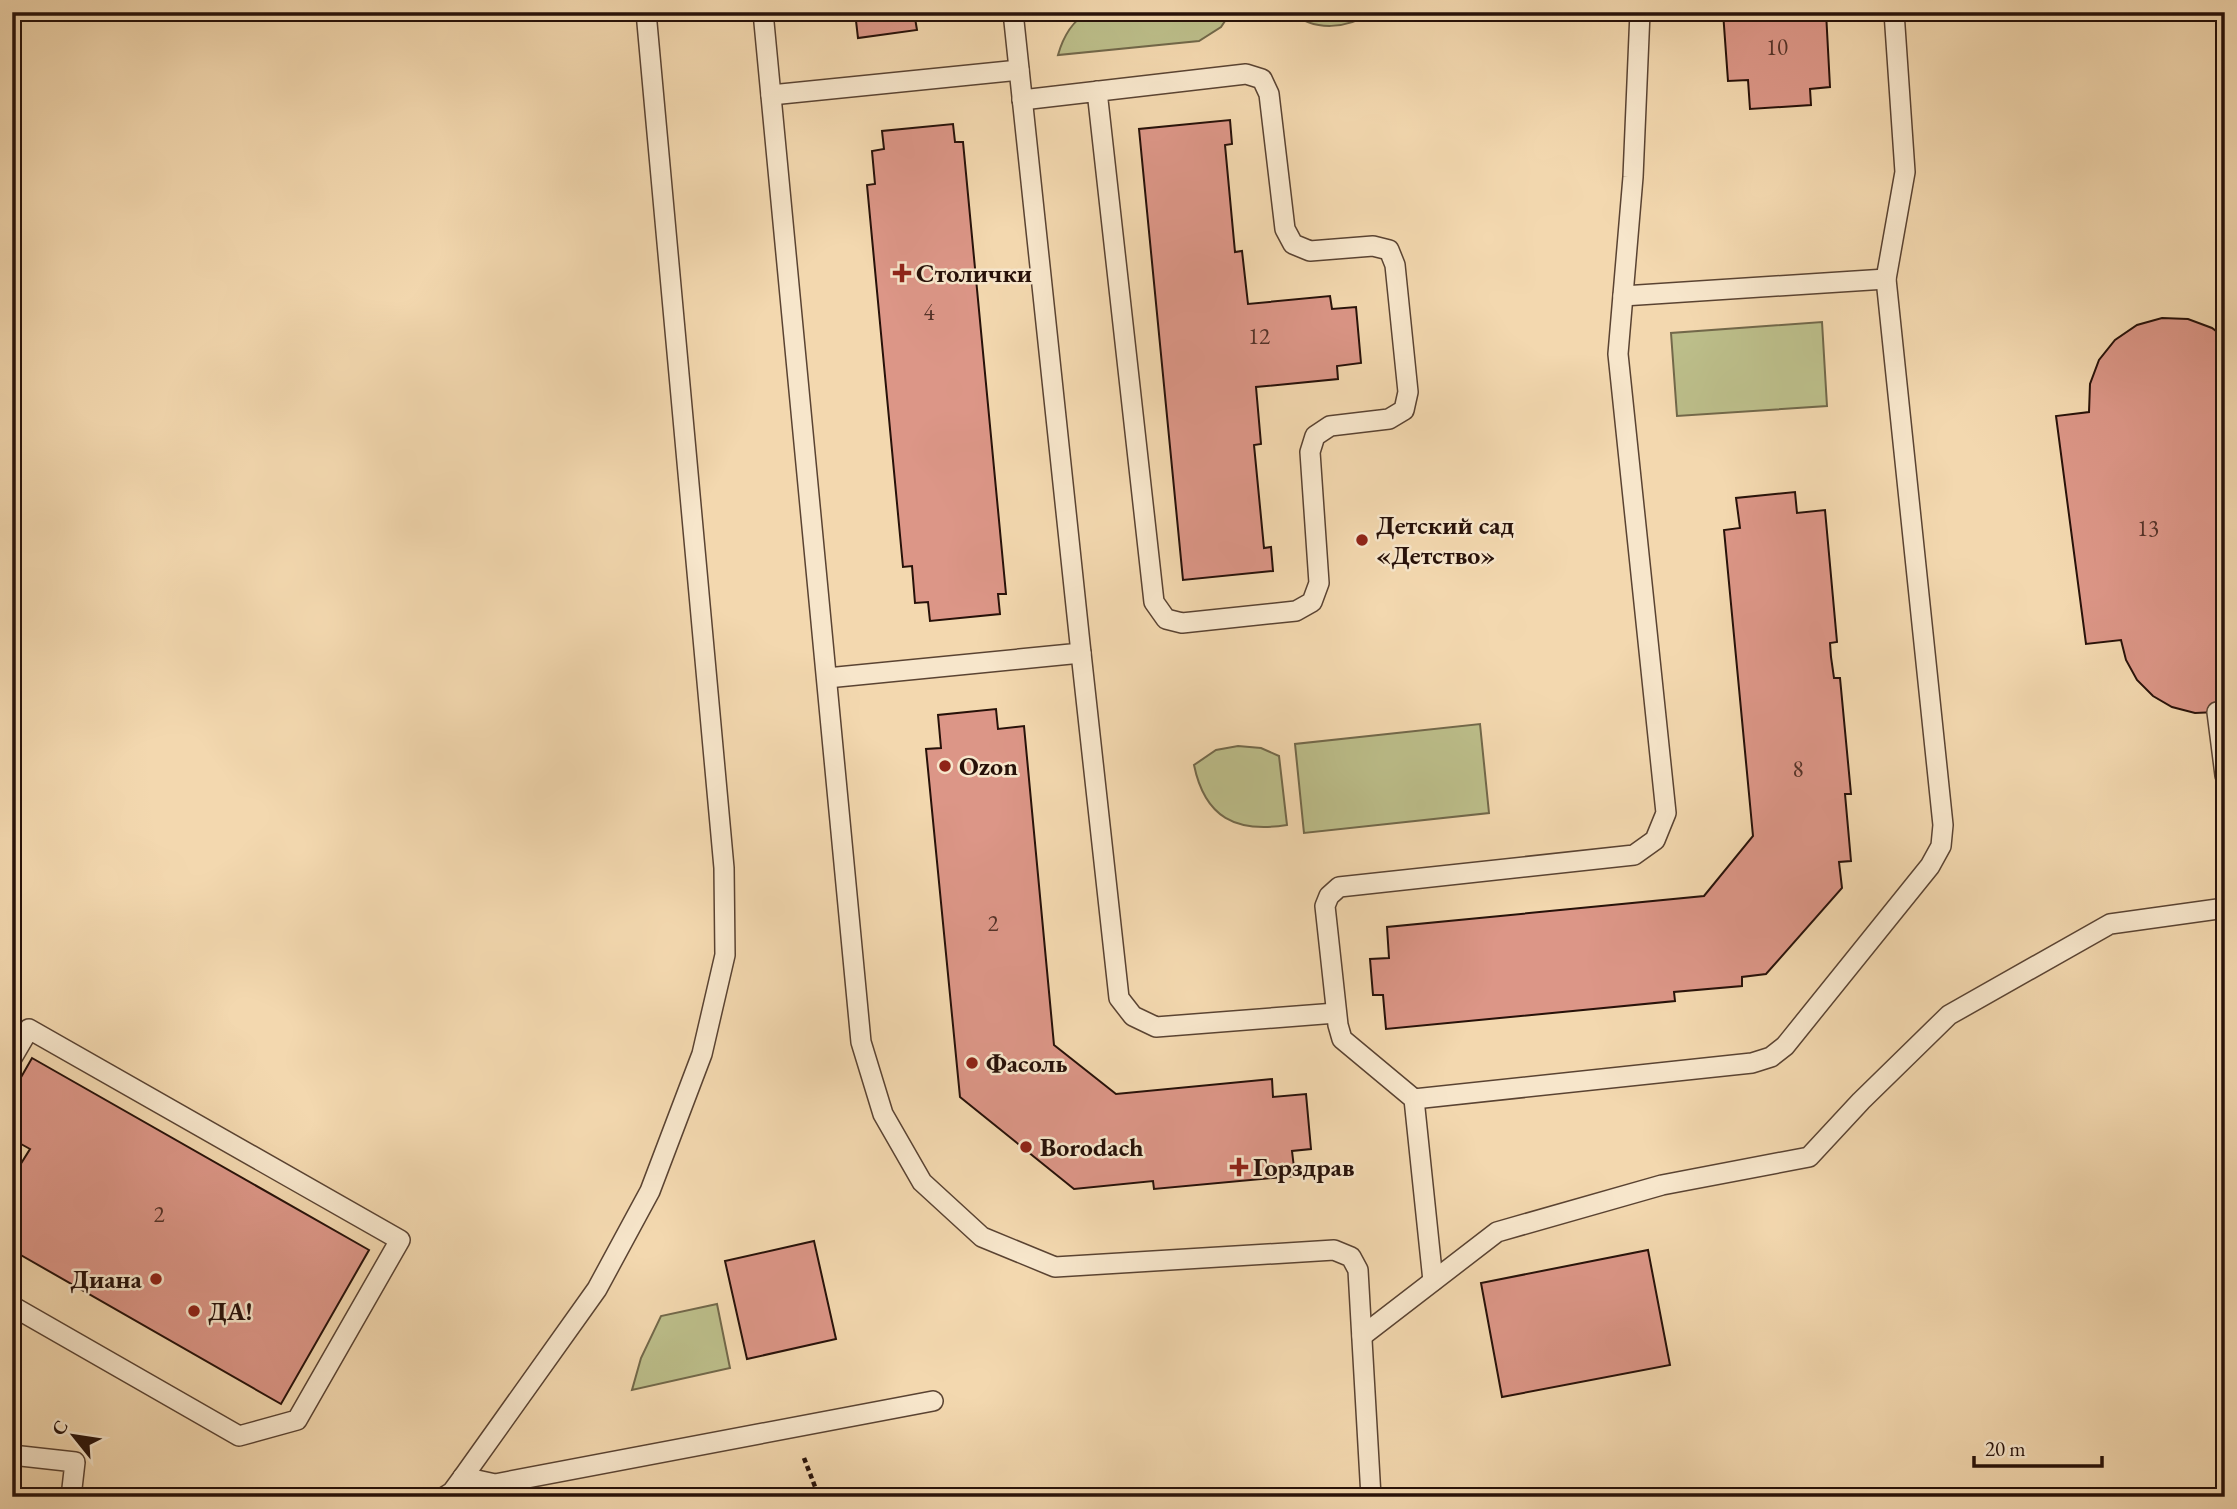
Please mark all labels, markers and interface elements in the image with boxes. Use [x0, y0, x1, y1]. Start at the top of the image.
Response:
house number: 10 [1766, 32, 1788, 62]
place label: Столички [916, 256, 1032, 290]
marker: Столички [894, 265, 910, 281]
house number: 4 [923, 297, 935, 327]
house number: 12 [1248, 321, 1270, 351]
place label: Детский сад «Детство» [1376, 508, 1515, 572]
house number: 13 [2137, 513, 2159, 543]
marker: Детский сад «Детство» [1354, 532, 1370, 548]
place label: Ozon [959, 749, 1018, 783]
house number: 8 [1792, 754, 1804, 784]
marker: Ozon [937, 758, 953, 774]
house number: 2 [987, 908, 999, 938]
place label: Фасоль [986, 1046, 1068, 1080]
marker: Фасоль [964, 1055, 980, 1071]
place label: Borodach [1040, 1130, 1144, 1164]
marker: Borodach [1018, 1139, 1034, 1155]
place label: Горздрав [1253, 1150, 1355, 1184]
marker: Горздрав [1231, 1159, 1247, 1175]
house number: 2 [153, 1199, 165, 1229]
place label: Диана [70, 1262, 143, 1296]
marker: Диана [148, 1271, 164, 1287]
place label: ДА! [208, 1294, 253, 1328]
marker: ДА! [186, 1303, 202, 1319]
north arrow [38, 1400, 108, 1470]
text: С [46, 1416, 74, 1440]
scale bar [1974, 1425, 2102, 1469]
text: 20 m [1985, 1435, 2026, 1462]

